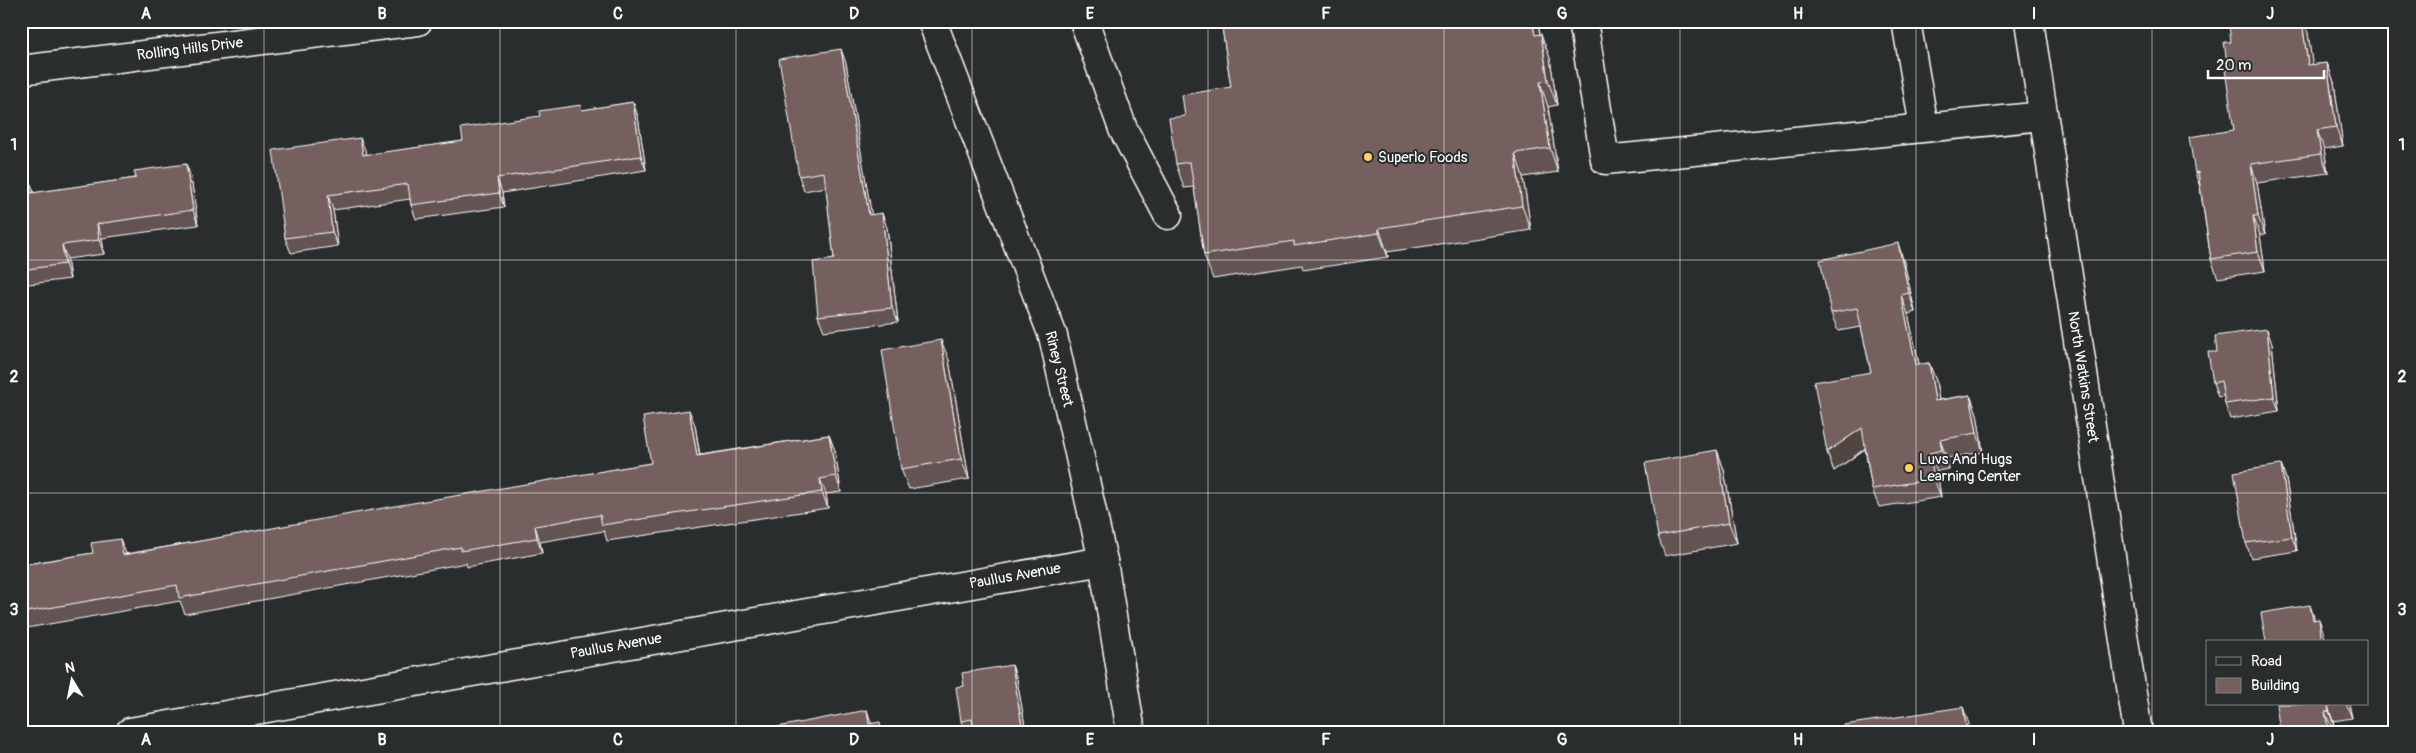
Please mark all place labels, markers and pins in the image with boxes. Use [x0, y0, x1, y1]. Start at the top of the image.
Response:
place label: Superlo Foods [1378, 148, 1468, 167]
marker: Superlo Foods [1362, 151, 1374, 163]
place label: Luvs And Hugs Learning Center [1919, 450, 2022, 486]
marker: Luvs And Hugs Learning Center [1903, 462, 1915, 474]

